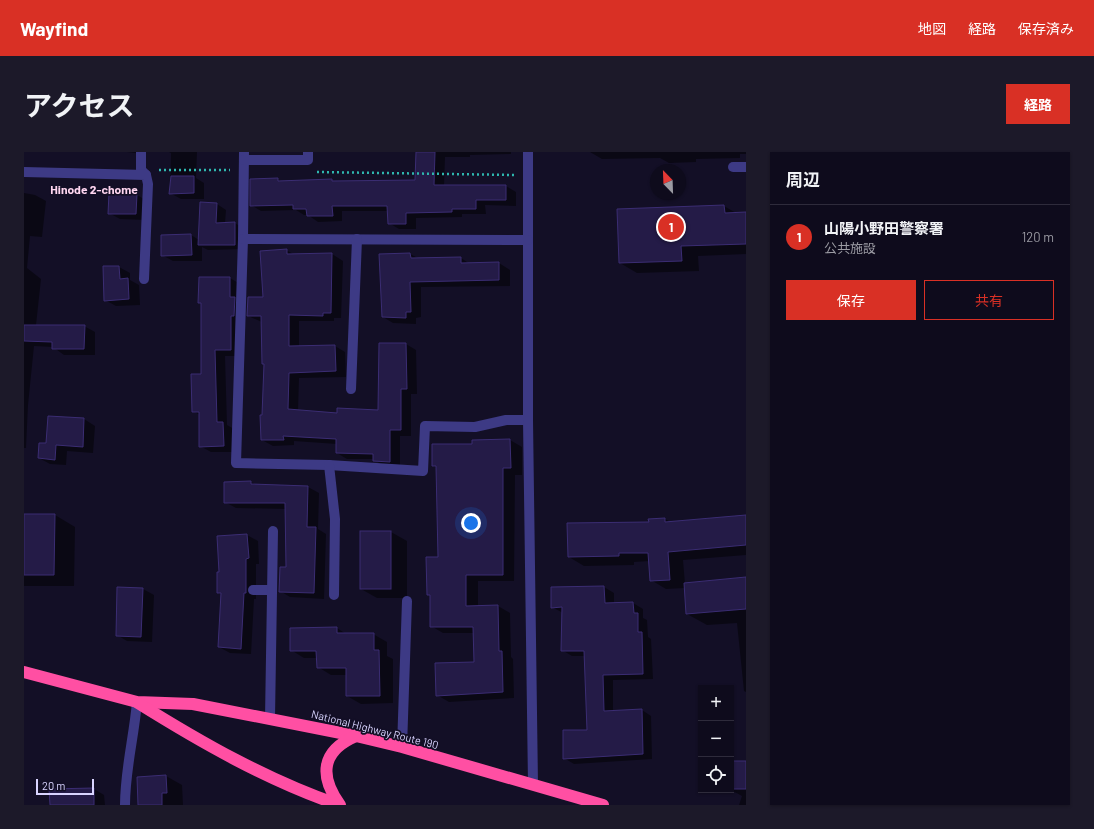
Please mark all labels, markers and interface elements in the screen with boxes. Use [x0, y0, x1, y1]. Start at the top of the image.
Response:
text: Wayfind [20, 17, 88, 40]
text: 地図 [918, 20, 946, 37]
text: 経路 [968, 20, 996, 37]
text: 保存済み [1018, 20, 1074, 37]
button: 経路 [1006, 84, 1070, 124]
text: アクセス [24, 88, 135, 122]
north arrow [650, 164, 686, 200]
text: 周辺 [786, 169, 820, 189]
district label: Hinode 2-chome [50, 182, 138, 196]
pin: 1 [658, 212, 684, 242]
text: 山陽小野田警察署 [824, 219, 944, 237]
text: 1 [797, 229, 801, 245]
text: 120 m [1022, 229, 1054, 245]
text: 公共施設 [824, 240, 876, 256]
button: 保存 [786, 280, 916, 320]
button: 共有 [924, 280, 1054, 320]
your location [461, 513, 481, 533]
map controls [698, 685, 734, 793]
button: + [698, 685, 734, 721]
street label: National Highway Route 190 [310, 707, 440, 751]
button: − [698, 721, 734, 757]
button: locate [698, 757, 734, 793]
scale bar [36, 777, 94, 796]
text: 20 m [42, 779, 65, 792]

